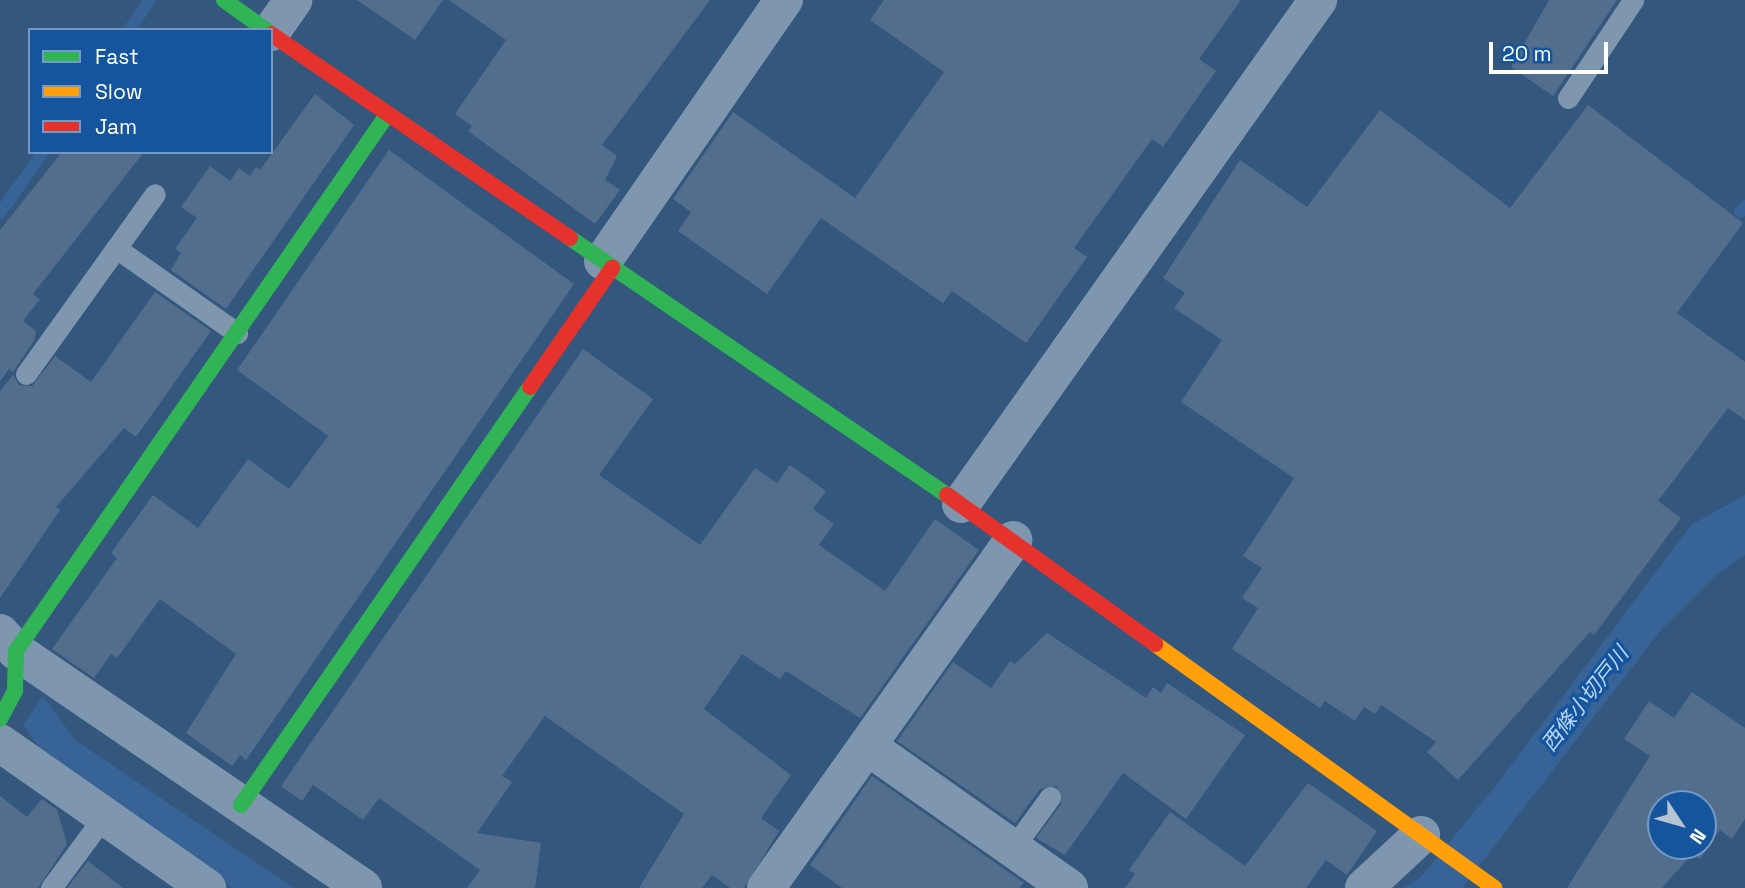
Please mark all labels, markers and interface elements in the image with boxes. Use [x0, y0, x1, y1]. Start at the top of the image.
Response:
legend [28, 28, 273, 154]
scale bar [1493, 28, 1612, 72]
text: 20 m [1502, 40, 1552, 67]
text: Fast [95, 43, 139, 70]
text: Slow [95, 78, 143, 105]
text: Jam [95, 113, 137, 140]
water label: 西條小切戸川 [1536, 642, 1634, 756]
north arrow [1647, 790, 1717, 860]
text: N [1684, 824, 1712, 849]

